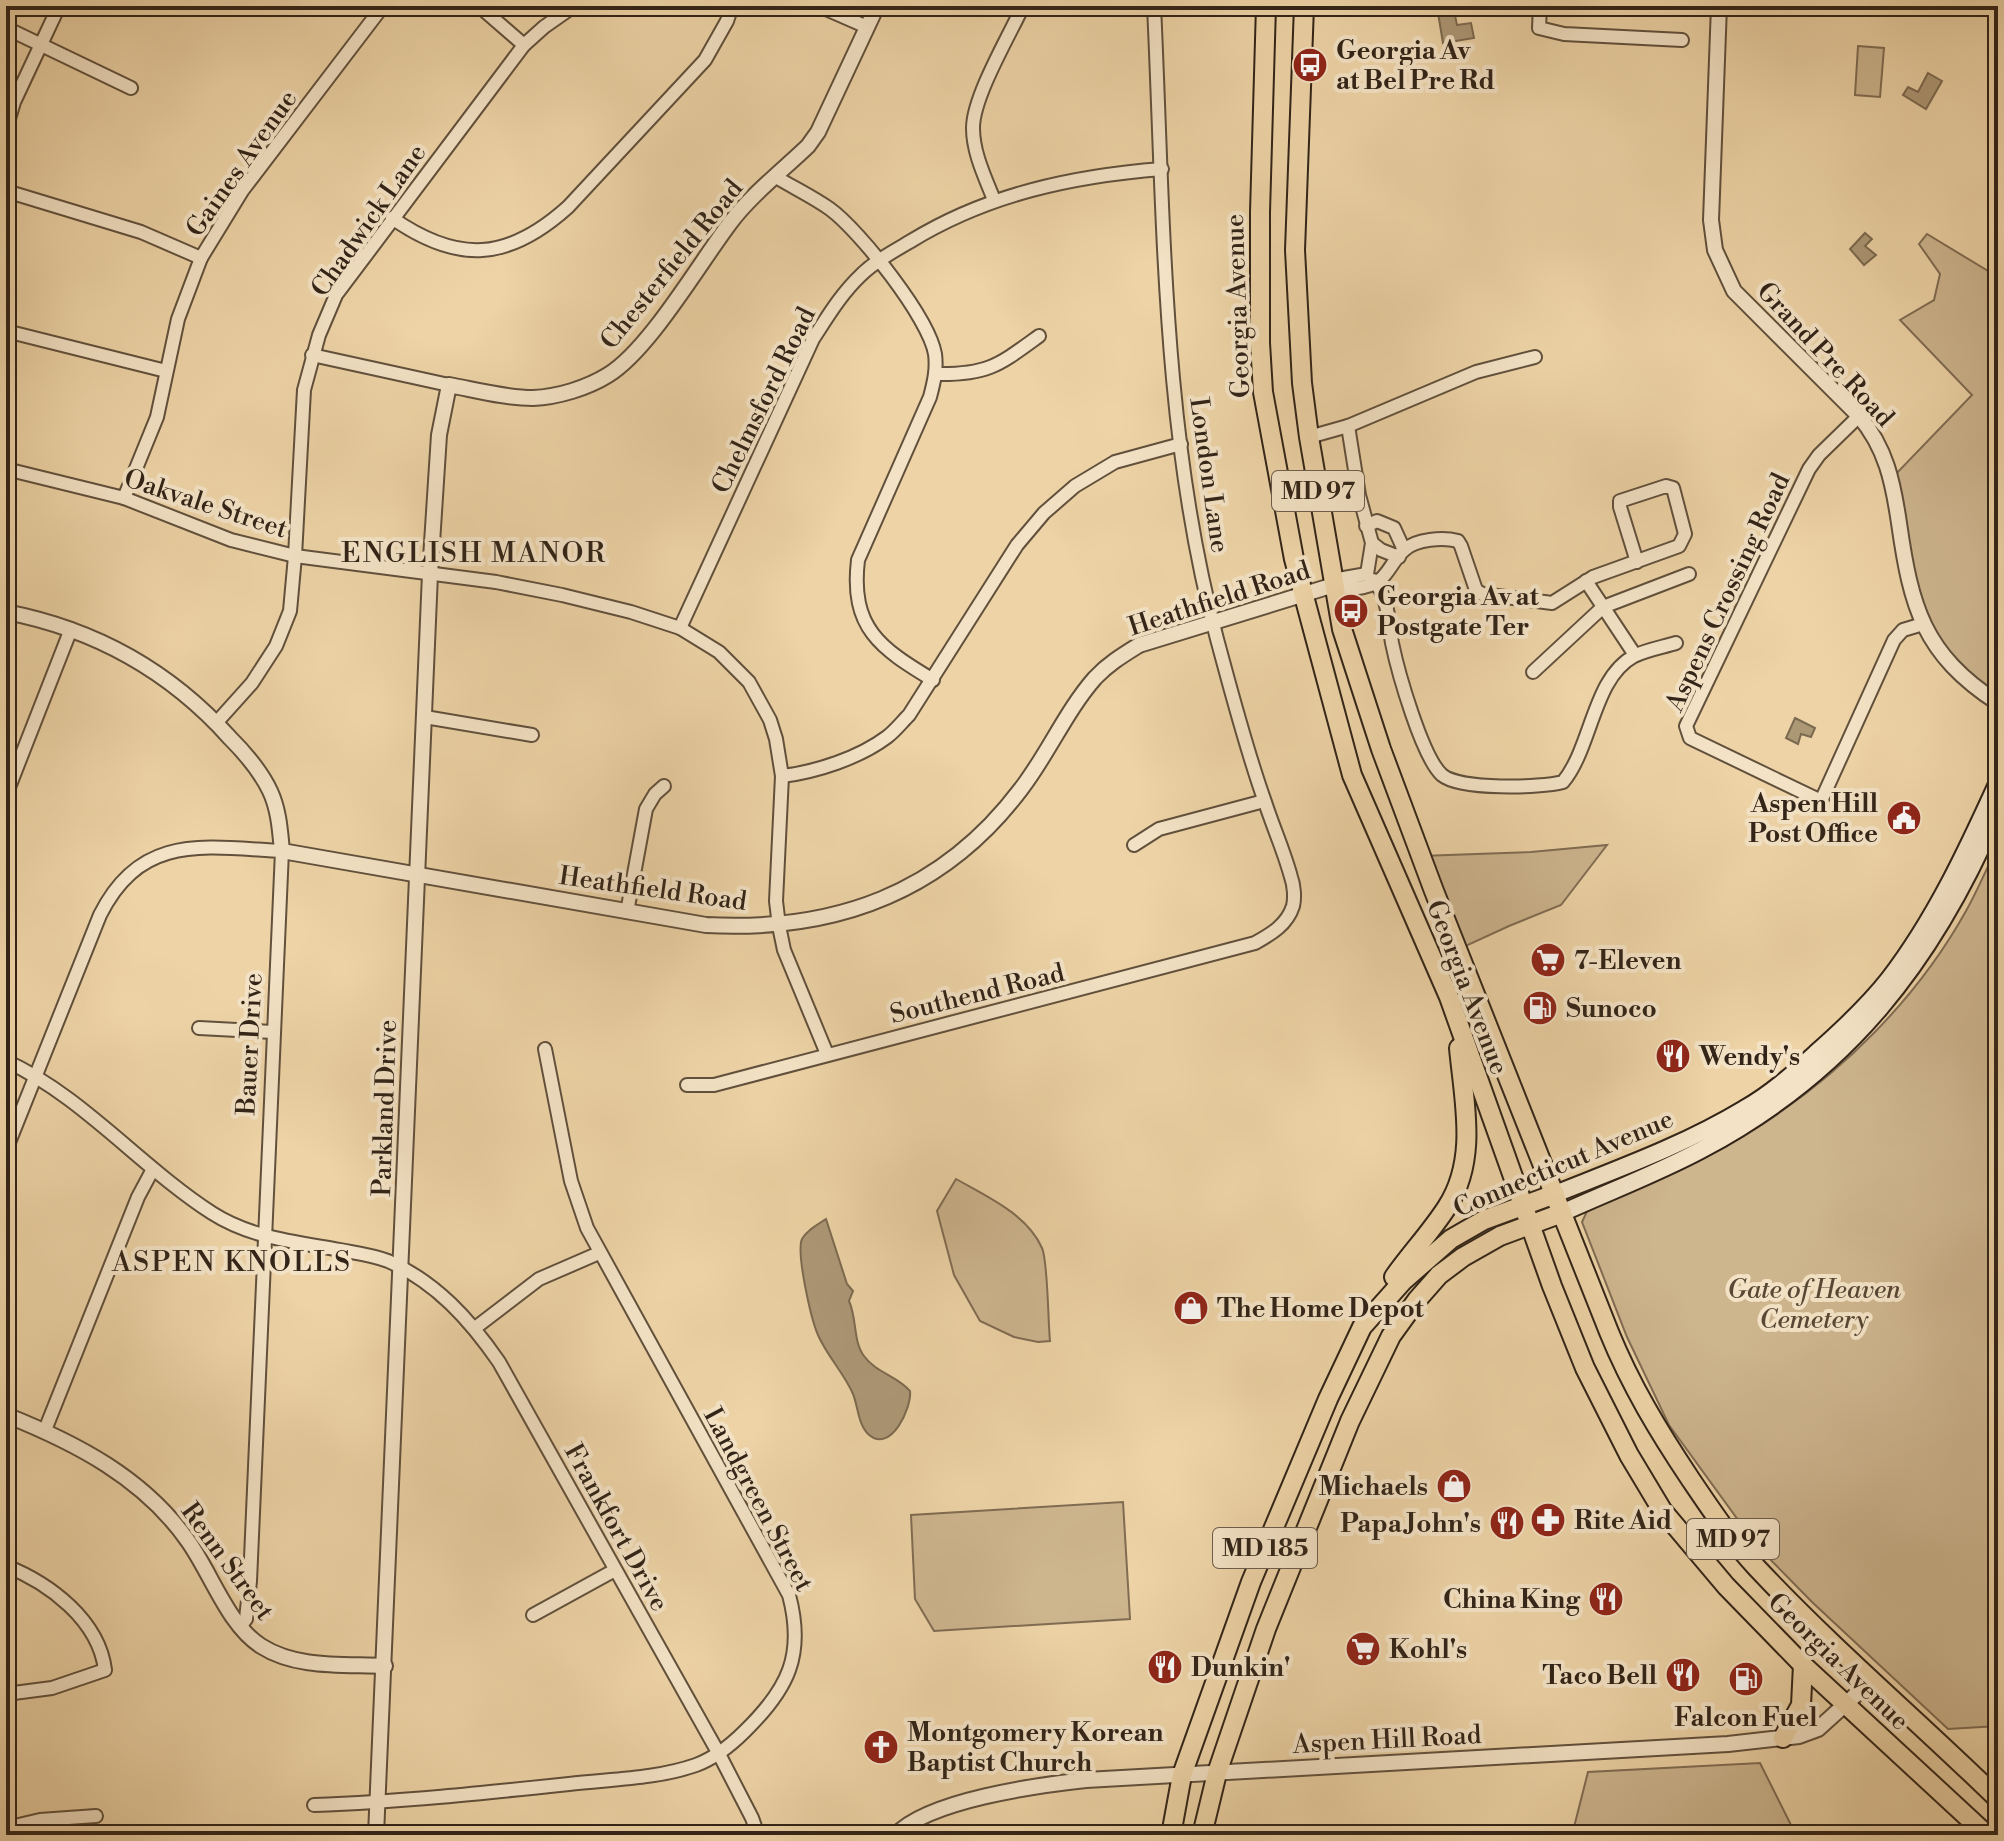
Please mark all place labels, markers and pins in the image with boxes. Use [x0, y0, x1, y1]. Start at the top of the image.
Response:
place label: Georgia Av at Bel Pre Rd [1336, 35, 1495, 97]
bus stop icon: Georgia Av at Bel Pre Rd [1291, 46, 1329, 84]
place label: Georgia Av at Postgate Ter [1377, 581, 1540, 643]
bus stop icon: Georgia Av at Postgate Ter [1332, 592, 1370, 630]
place label: Aspen Hill Post Office [1748, 788, 1878, 850]
public building icon: Aspen Hill Post Office [1885, 799, 1923, 837]
supermarket icon: 7-Eleven [1529, 941, 1567, 979]
place label: 7-Eleven [1574, 945, 1681, 977]
fuel station icon: Sunoco [1521, 989, 1559, 1027]
place label: Sunoco [1566, 993, 1657, 1025]
restaurant icon: Wendy's [1654, 1037, 1692, 1075]
place label: Wendy's [1698, 1041, 1800, 1073]
shop icon: The Home Depot [1172, 1289, 1210, 1327]
place label: The Home Depot [1217, 1293, 1425, 1325]
shop icon: Michaels [1435, 1467, 1473, 1505]
place label: Michaels [1318, 1471, 1428, 1503]
pharmacy icon: Rite Aid [1529, 1501, 1567, 1539]
restaurant icon: Papa John's [1488, 1504, 1526, 1542]
place label: Rite Aid [1574, 1505, 1672, 1537]
place label: Papa John's [1340, 1508, 1481, 1540]
restaurant icon: China King [1587, 1580, 1625, 1618]
place label: China King [1443, 1584, 1581, 1616]
supermarket icon: Kohl's [1344, 1630, 1382, 1668]
place label: Kohl's [1389, 1634, 1467, 1666]
restaurant icon: Dunkin' [1146, 1648, 1184, 1686]
place label: Dunkin' [1191, 1652, 1290, 1684]
restaurant icon: Taco Bell [1664, 1656, 1702, 1694]
place label: Taco Bell [1542, 1660, 1657, 1692]
fuel station icon: Falcon Fuel [1727, 1660, 1765, 1698]
place label: Falcon Fuel [1674, 1702, 1818, 1734]
place label: Montgomery Korean Baptist Church [907, 1717, 1163, 1779]
church icon: Montgomery Korean Baptist Church [862, 1728, 900, 1766]

